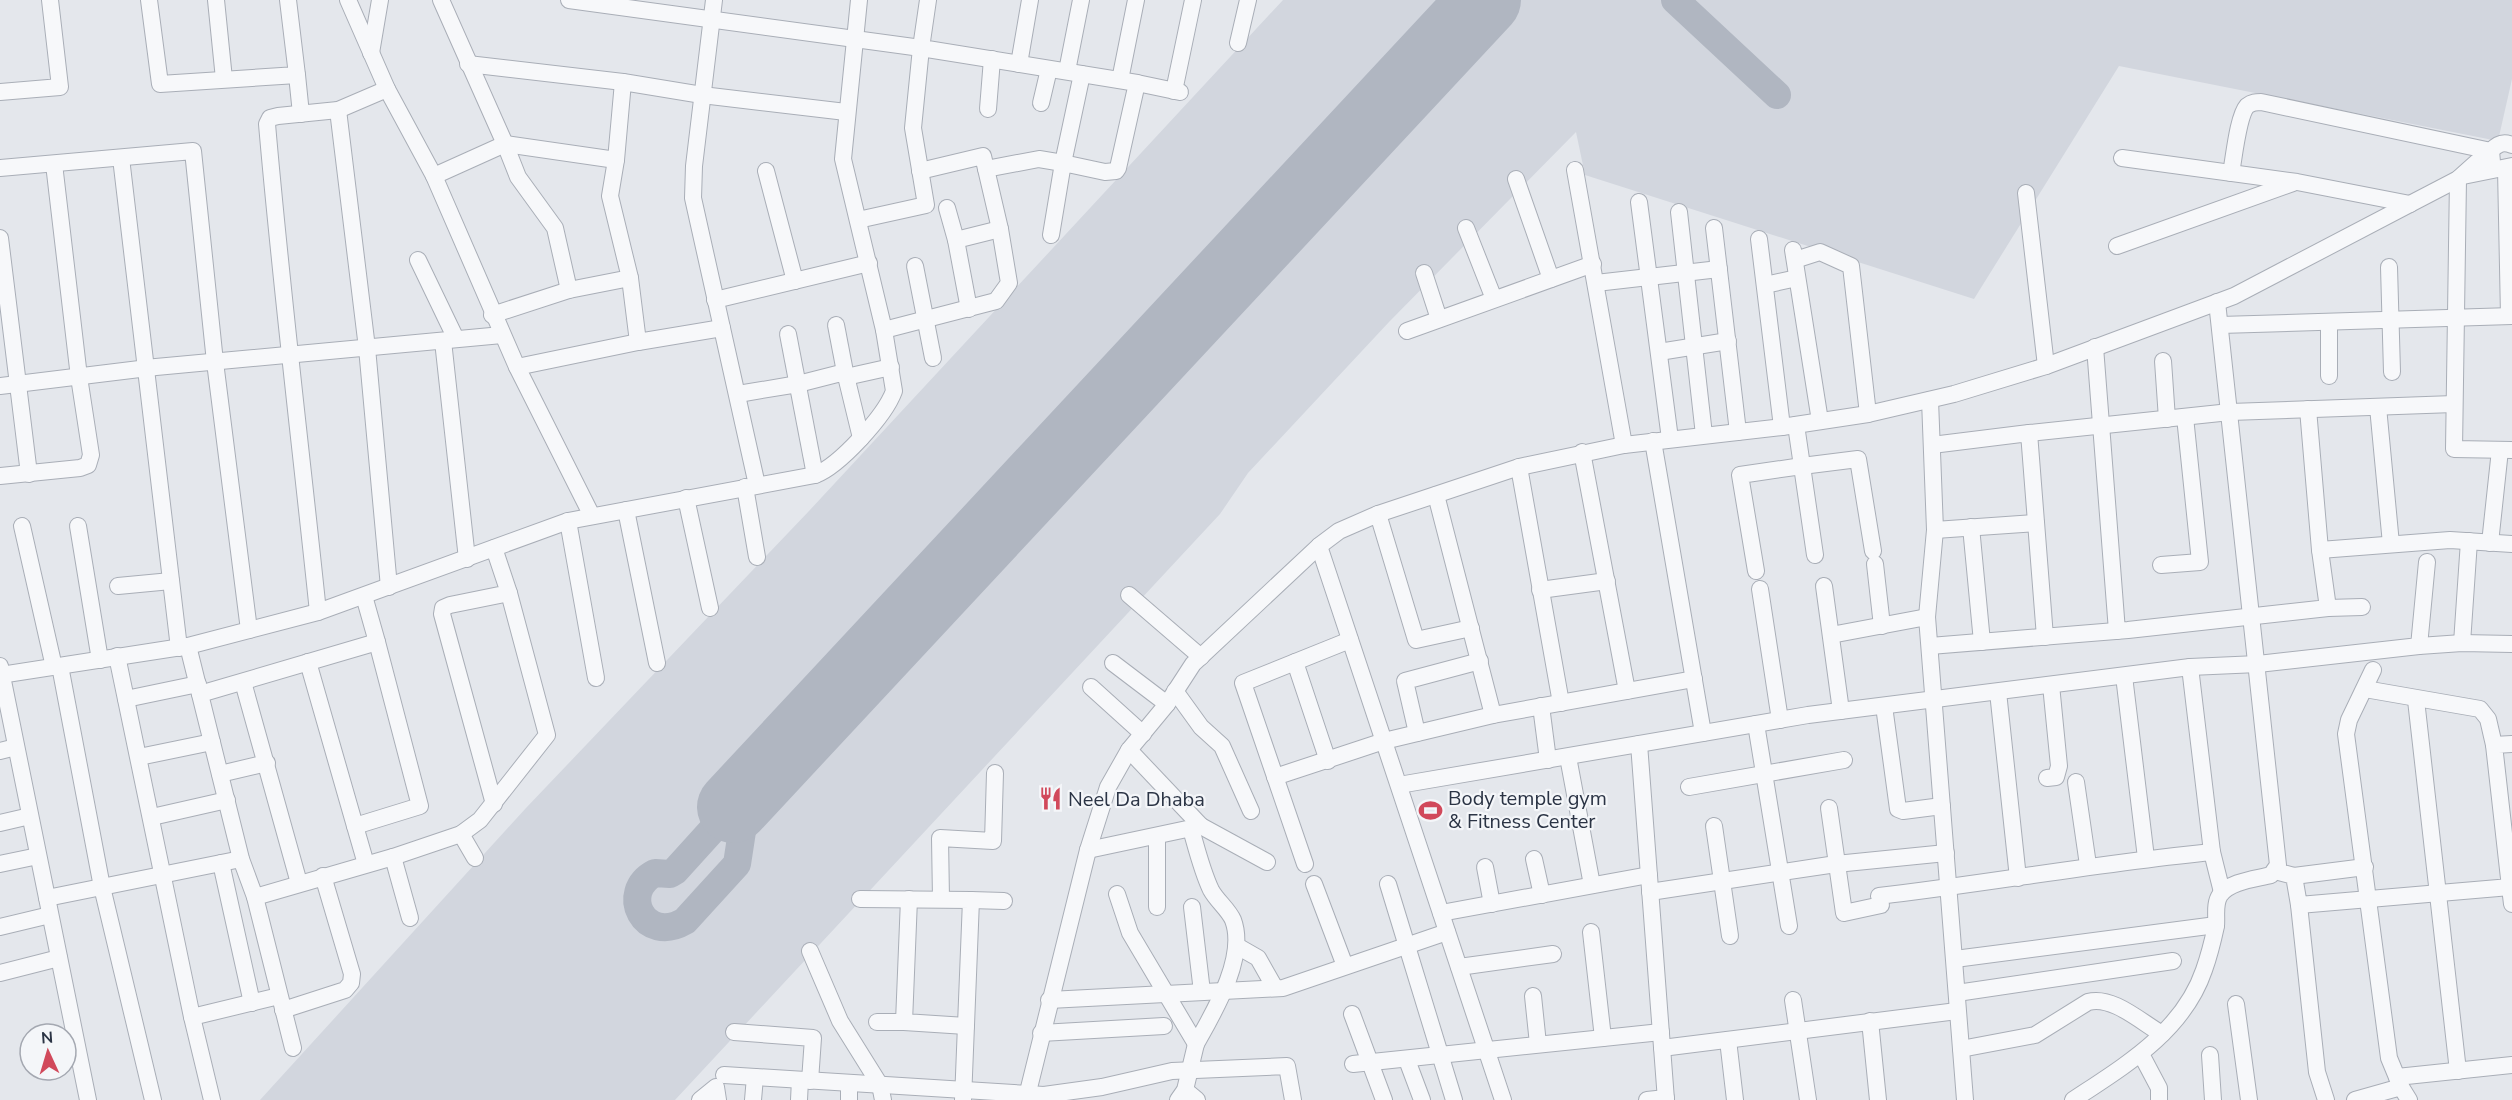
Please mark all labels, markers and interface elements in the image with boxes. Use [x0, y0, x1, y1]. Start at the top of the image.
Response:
place label: Body temple gym & Fitness Center [1448, 785, 1607, 835]
restaurant icon: Neel Da Dhaba [1037, 786, 1063, 812]
place label: Neel Da Dhaba [1068, 786, 1205, 813]
sports icon: Body temple gym & Fitness Center [1417, 797, 1443, 823]
north arrow [18, 1022, 78, 1082]
text: N [40, 1027, 54, 1049]

